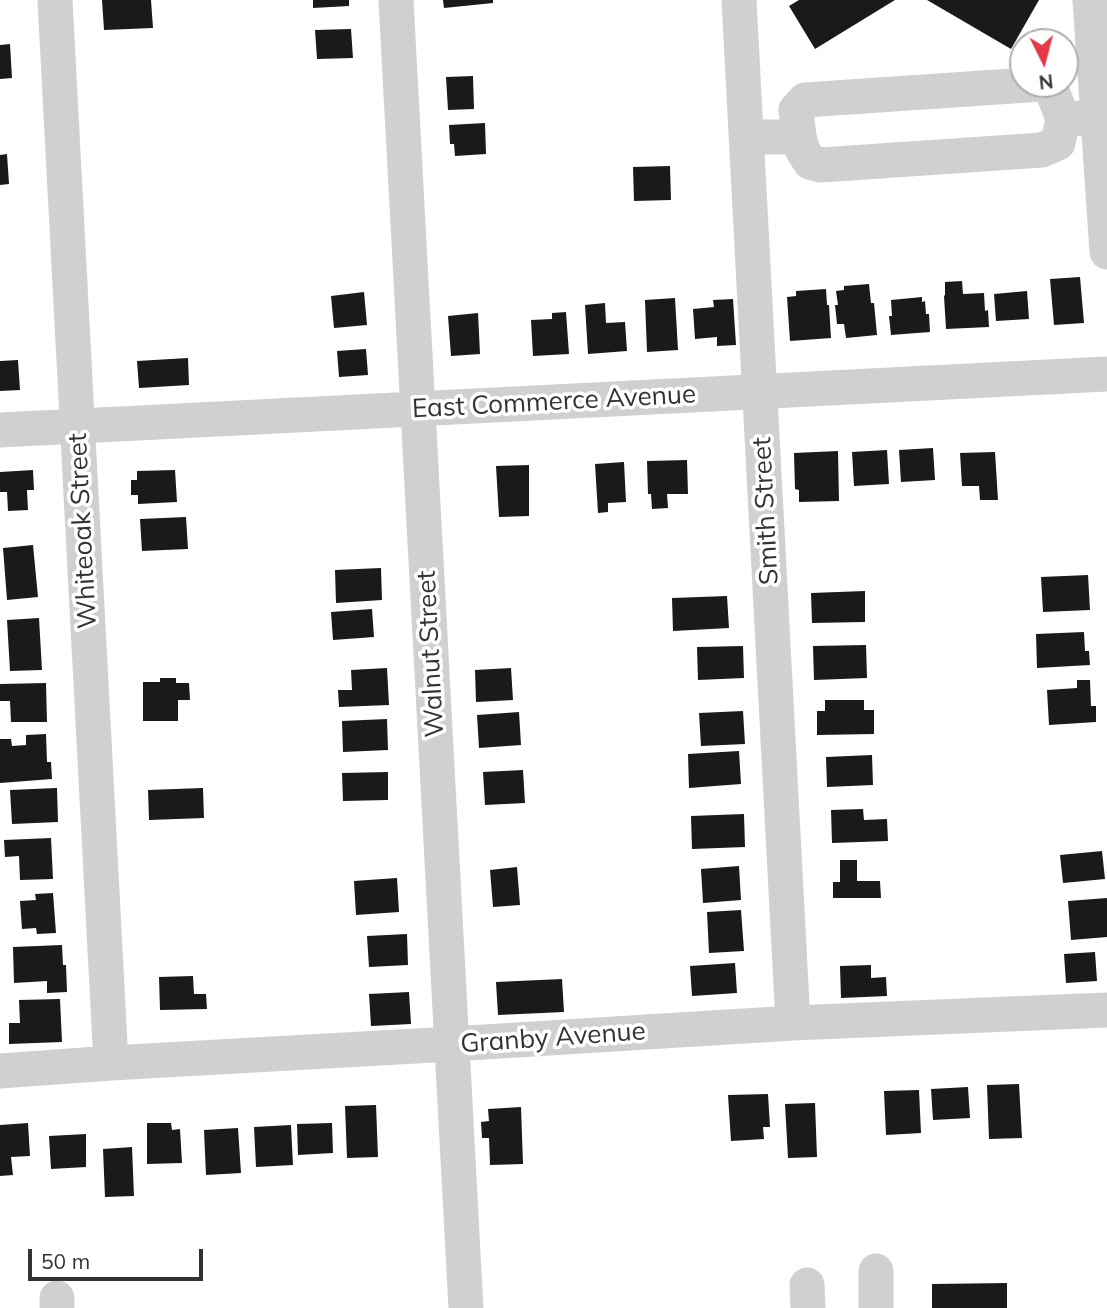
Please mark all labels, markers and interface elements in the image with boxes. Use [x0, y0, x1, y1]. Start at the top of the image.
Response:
north arrow [1009, 28, 1079, 98]
text: N [1038, 69, 1054, 95]
street label: East Commerce Avenue [411, 379, 697, 425]
street label: Whiteoak Street [62, 432, 104, 630]
street label: Smith Street [747, 436, 785, 586]
street label: Walnut Street [411, 570, 451, 738]
street label: Granby Avenue [459, 1016, 647, 1060]
scale bar [32, 1234, 206, 1278]
text: 50 m [41, 1248, 90, 1274]

